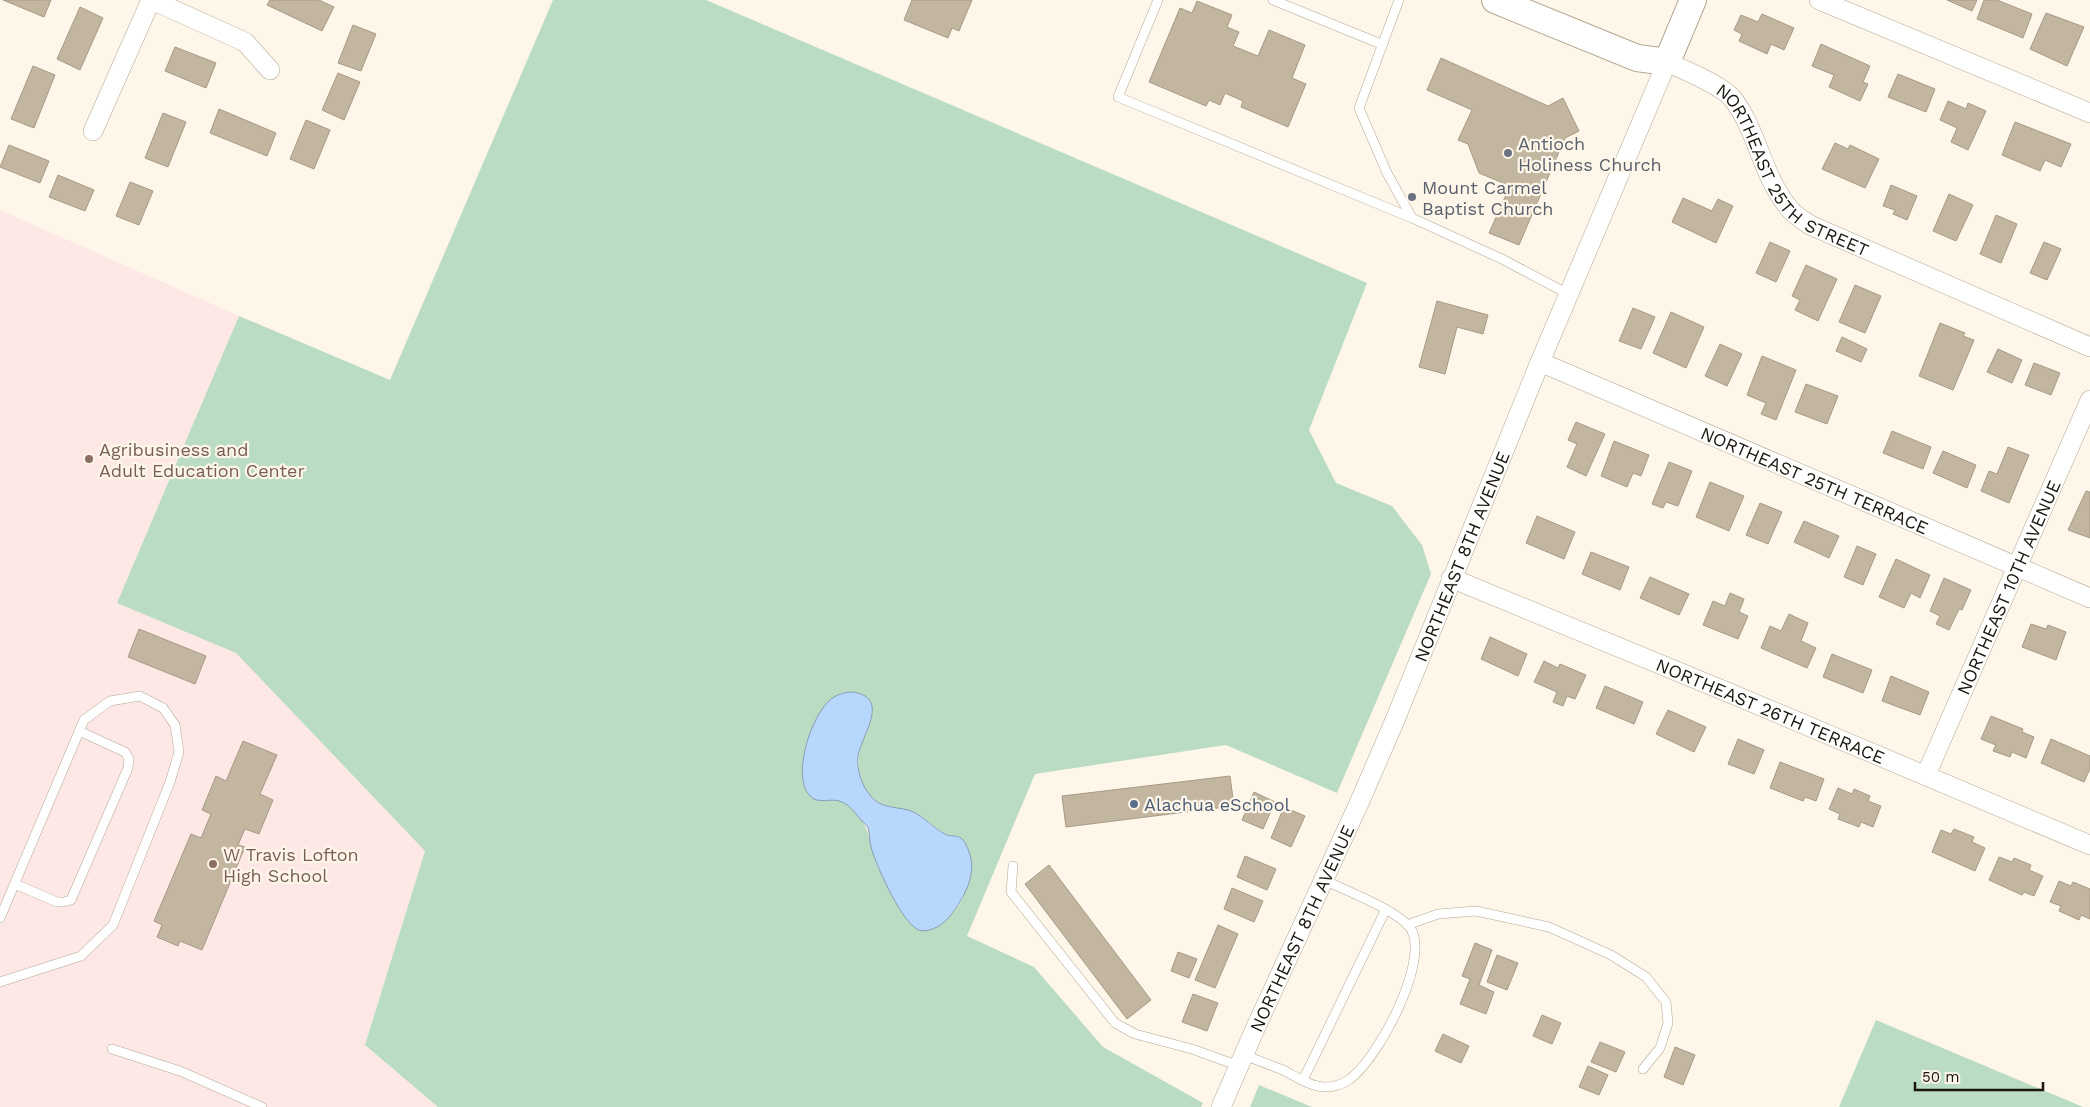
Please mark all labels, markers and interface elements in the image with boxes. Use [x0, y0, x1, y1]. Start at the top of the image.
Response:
street label: NORTHEAST 25TH STREET [1713, 79, 1872, 260]
place label: Antioch Holiness Church [1518, 133, 1662, 175]
marker: Antioch Holiness Church [1502, 147, 1514, 159]
place label: Mount Carmel Baptist Church [1422, 177, 1553, 219]
marker: Mount Carmel Baptist Church [1406, 191, 1418, 203]
street label: NORTHEAST 25TH TERRACE [1698, 422, 1932, 538]
place label: Agribusiness and Adult Education Center [99, 439, 305, 481]
street label: NORTHEAST 8TH AVENUE [1409, 448, 1513, 665]
marker: Agribusiness and Adult Education Center [83, 453, 95, 465]
street label: NORTHEAST 10TH AVENUE [1952, 477, 2064, 698]
street label: NORTHEAST 26TH TERRACE [1653, 653, 1888, 768]
place label: Alachua eSchool [1144, 794, 1290, 815]
marker: Alachua eSchool [1128, 798, 1140, 810]
street label: NORTHEAST 8TH AVENUE [1245, 822, 1358, 1035]
place label: W Travis Lofton High School [223, 844, 359, 886]
marker: W Travis Lofton High School [207, 858, 219, 870]
scale bar [1915, 1060, 2042, 1092]
text: 50 m [1922, 1068, 1959, 1086]

